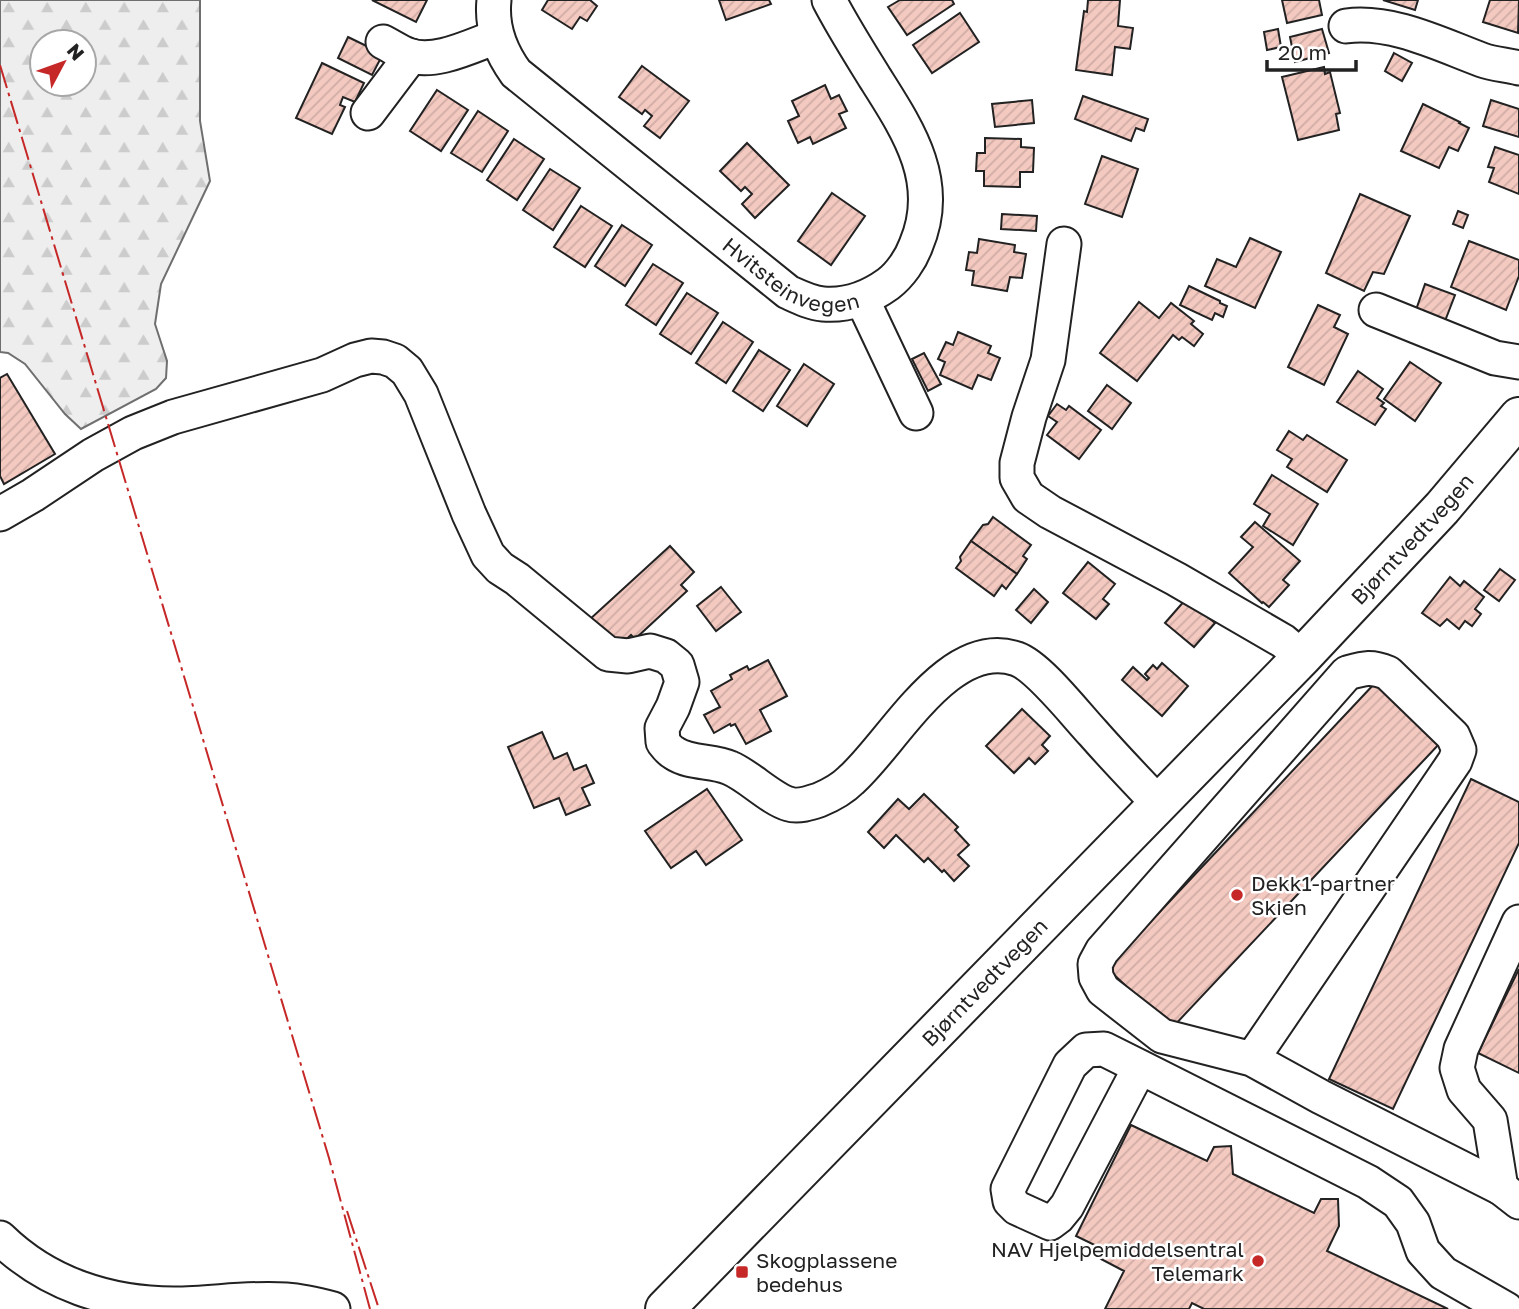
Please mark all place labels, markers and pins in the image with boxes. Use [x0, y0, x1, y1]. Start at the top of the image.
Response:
place label: Dekk1-partner Skien [1251, 870, 1395, 920]
marker: Dekk1-partner Skien [1229, 887, 1245, 903]
place label: NAV Hjelpemiddelsentral Telemark [991, 1236, 1244, 1286]
place label: Skogplassene bedehus [756, 1247, 897, 1297]
marker: NAV Hjelpemiddelsentral Telemark [1250, 1253, 1266, 1269]
marker: Skogplassene bedehus [734, 1264, 750, 1280]

